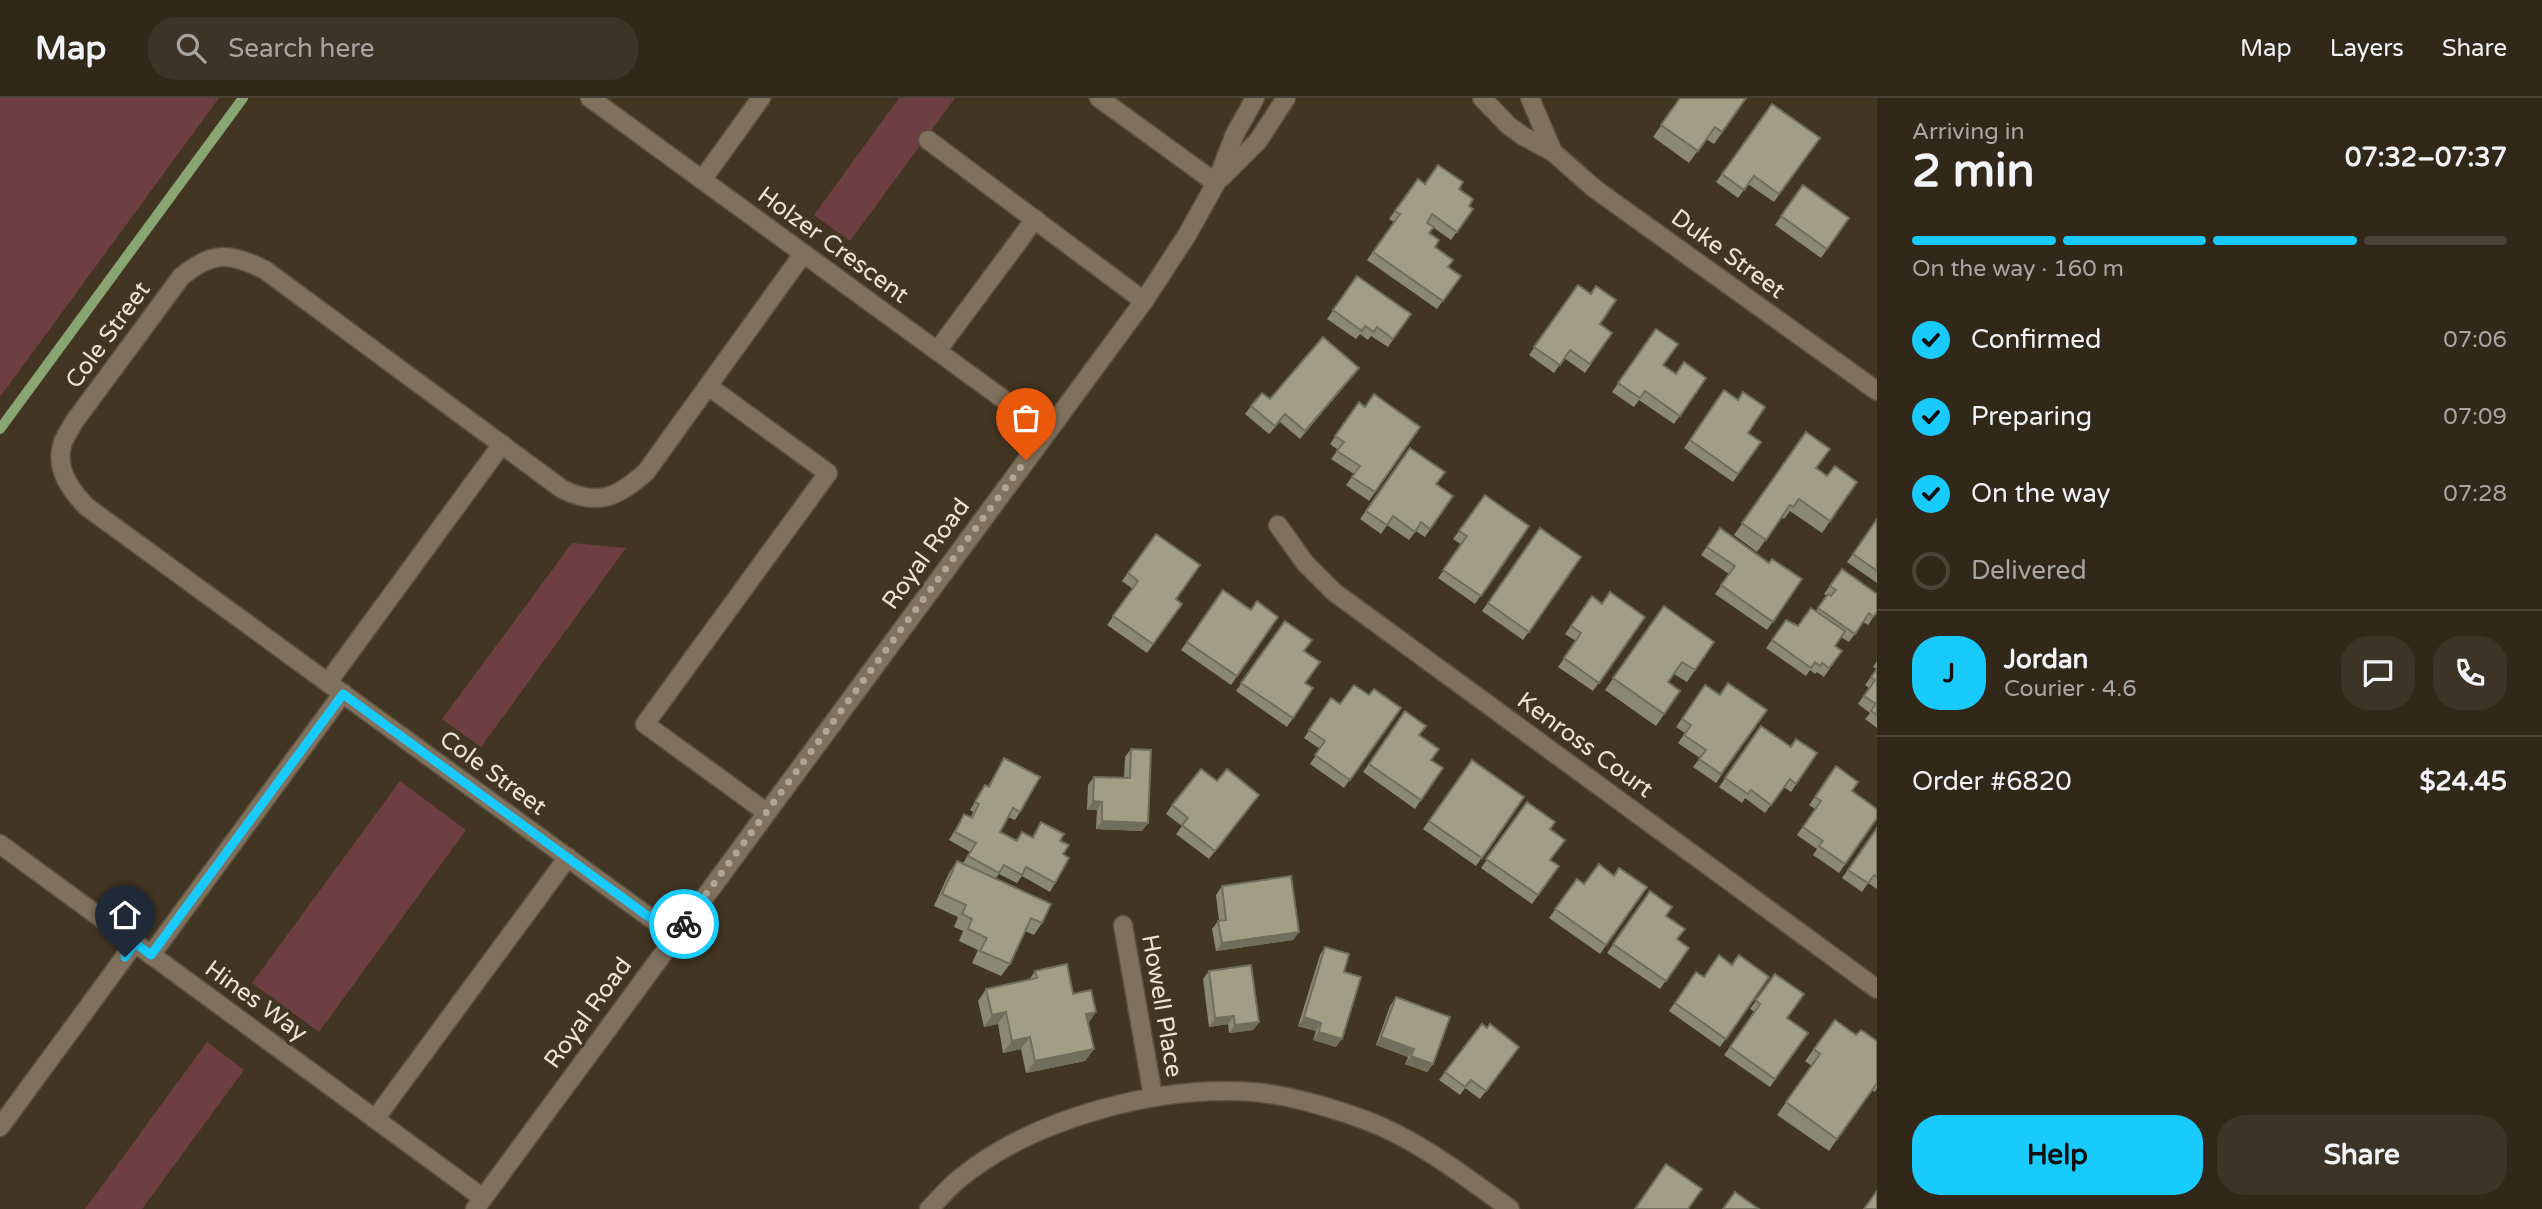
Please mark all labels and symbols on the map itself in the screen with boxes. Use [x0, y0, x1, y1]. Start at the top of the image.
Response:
street label: Holzer Crescent [752, 181, 914, 309]
street label: Duke Street [1665, 203, 1791, 305]
street label: Cole Street [59, 276, 157, 394]
pin [996, 388, 1056, 460]
street label: Royal Road [876, 493, 976, 615]
street label: Kenross Court [1511, 686, 1659, 804]
street label: Cole Street [434, 724, 552, 822]
pin [95, 885, 155, 957]
courier [649, 889, 719, 959]
street label: Howell Place [1135, 932, 1189, 1080]
street label: Royal Road [538, 952, 638, 1074]
street label: Hines Way [199, 954, 313, 1048]

